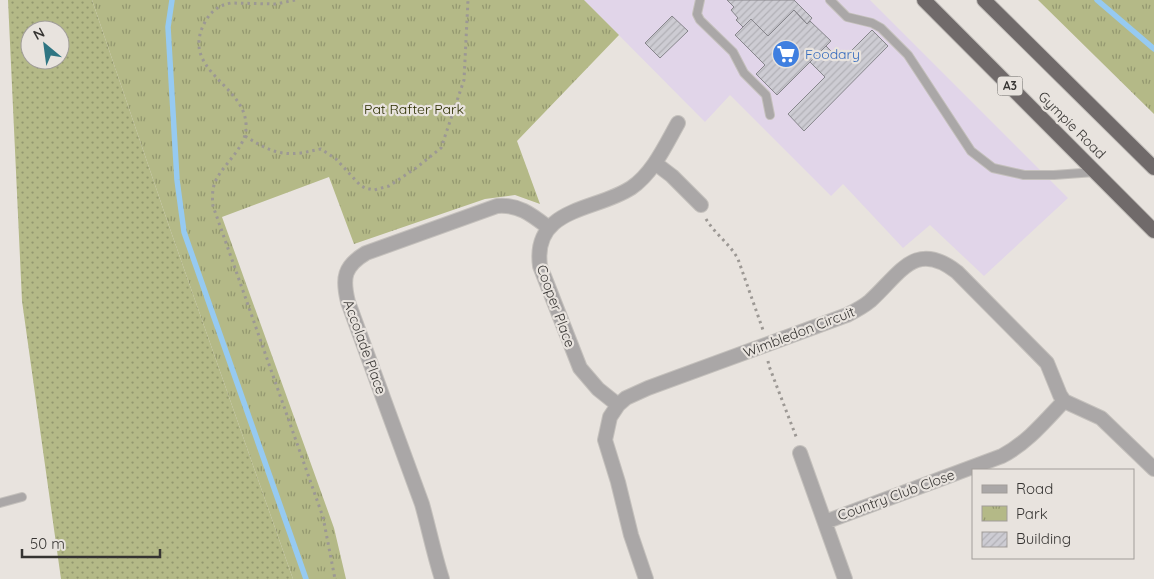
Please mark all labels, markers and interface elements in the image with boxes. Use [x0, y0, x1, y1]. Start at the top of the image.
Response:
north arrow [20, 20, 70, 70]
text: N [30, 23, 48, 44]
supermarket icon: Foodary [771, 39, 801, 69]
place label: Foodary [805, 45, 860, 63]
road number: A3 [998, 76, 1022, 95]
street label: Gympie Road [1034, 87, 1110, 163]
park label: Pat Rafter Park [364, 100, 464, 118]
street label: Cooper Place [533, 262, 579, 350]
street label: Accolade Place [340, 297, 390, 397]
street label: Wimbledon Circuit [741, 302, 857, 362]
street label: Country Club Close [835, 465, 957, 525]
legend [972, 469, 1134, 559]
text: Road [1016, 479, 1053, 498]
text: Park [1016, 504, 1048, 523]
scale bar [22, 526, 160, 558]
text: Building [1016, 529, 1071, 548]
text: 50 m [30, 534, 65, 553]

